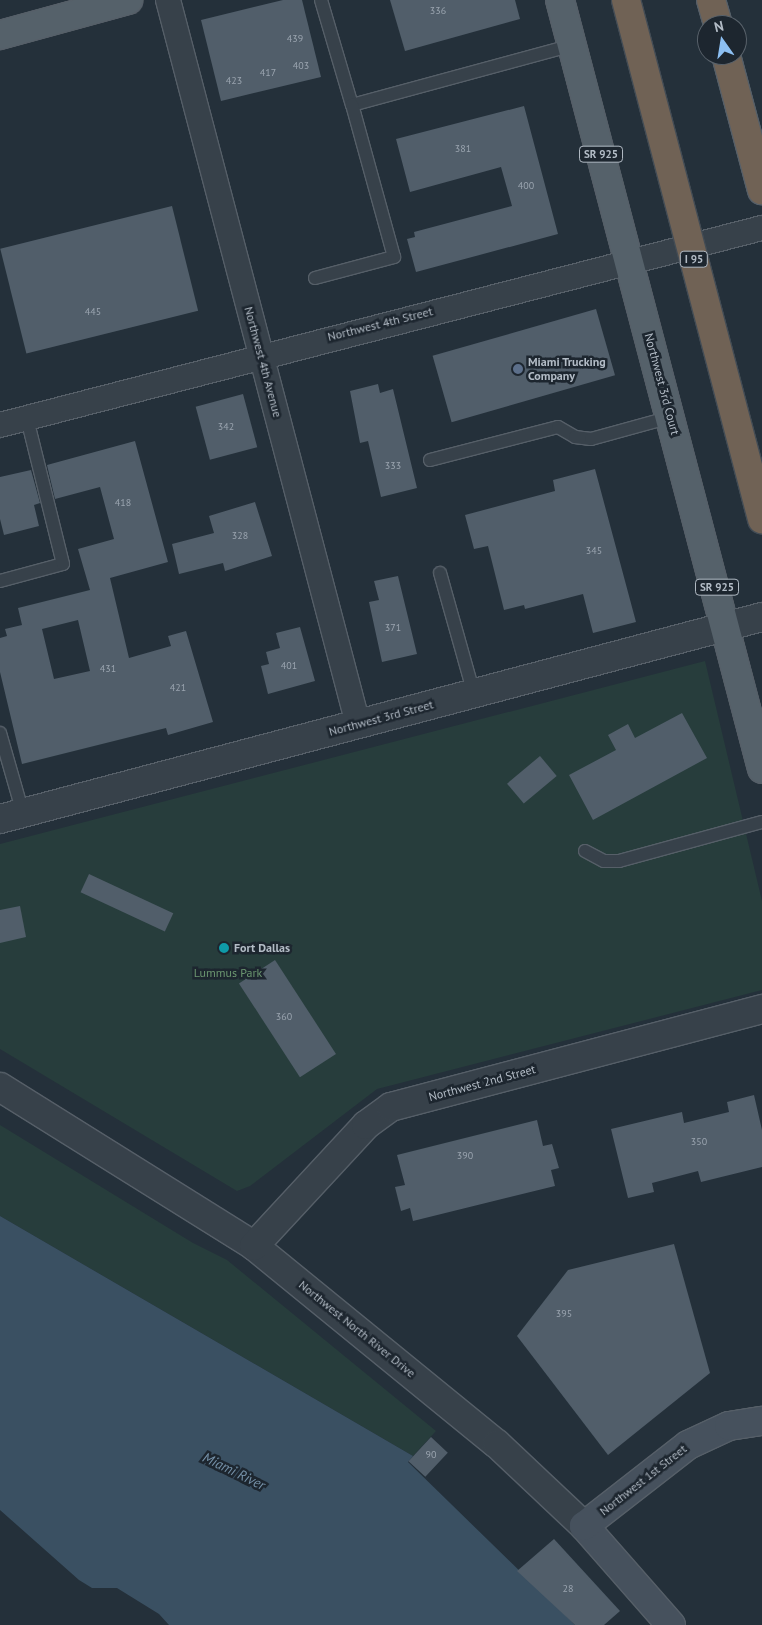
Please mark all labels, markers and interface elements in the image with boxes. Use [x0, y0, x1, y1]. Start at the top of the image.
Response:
house number: 336 [430, 5, 446, 17]
north arrow [697, 15, 747, 65]
text: N [712, 17, 725, 36]
house number: 439 [287, 33, 303, 45]
house number: 403 [293, 60, 309, 72]
house number: 417 [260, 67, 276, 79]
house number: 423 [226, 75, 242, 87]
house number: 381 [455, 143, 471, 155]
road number: SR 925 [578, 146, 624, 162]
house number: 400 [518, 180, 534, 192]
road number: I 95 [679, 250, 709, 268]
street label: Northwest 4th Street [326, 304, 434, 344]
street label: Northwest 4th Avenue [241, 305, 285, 419]
house number: 445 [85, 306, 101, 318]
street label: Northwest 3rd Court [641, 332, 683, 436]
place label: Miami Trucking Company [528, 355, 606, 383]
marker: Miami Trucking Company [512, 363, 524, 375]
house number: 342 [218, 421, 234, 433]
house number: 333 [385, 460, 401, 472]
house number: 418 [115, 497, 131, 509]
house number: 328 [232, 530, 248, 542]
house number: 345 [586, 545, 602, 557]
road number: SR 925 [694, 578, 740, 596]
house number: 371 [385, 622, 401, 634]
house number: 401 [281, 660, 297, 672]
house number: 431 [100, 663, 116, 675]
house number: 421 [170, 682, 186, 694]
street label: Northwest 3rd Street [327, 697, 435, 739]
place label: Fort Dallas [234, 941, 290, 955]
marker: Fort Dallas [218, 942, 230, 954]
park label: Lummus Park [194, 966, 262, 980]
house number: 360 [276, 1011, 292, 1023]
street label: Northwest 2nd Street [427, 1062, 537, 1104]
house number: 350 [691, 1136, 707, 1148]
house number: 390 [457, 1150, 473, 1162]
street label: Northwest North River Drive [296, 1278, 418, 1380]
house number: 395 [556, 1308, 572, 1320]
street label: Northwest 1st Street [597, 1442, 689, 1518]
water label: Miami River [200, 1449, 268, 1493]
house number: 90 [426, 1449, 436, 1461]
house number: 28 [563, 1583, 573, 1595]

